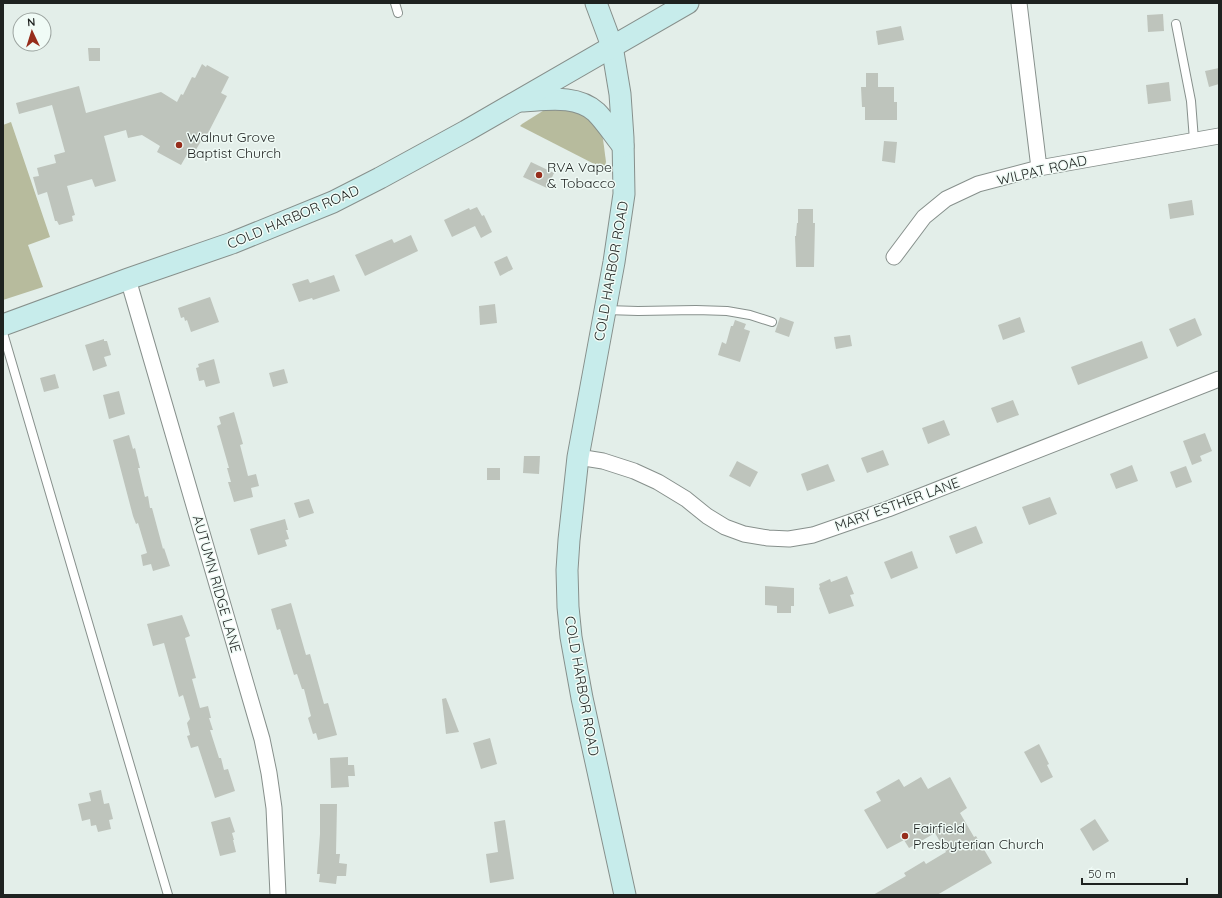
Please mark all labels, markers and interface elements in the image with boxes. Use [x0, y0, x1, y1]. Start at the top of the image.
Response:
north arrow [12, 12, 52, 52]
text: N [27, 15, 36, 29]
place label: Walnut Grove Baptist Church [187, 128, 281, 162]
marker: Walnut Grove Baptist Church [174, 140, 184, 150]
street label: WILPAT ROAD [995, 151, 1089, 189]
place label: RVA Vape & Tobacco [547, 158, 616, 192]
marker: RVA Vape & Tobacco [534, 170, 544, 180]
street label: COLD HARBOR ROAD [224, 181, 362, 253]
street label: COLD HARBOR ROAD [590, 200, 632, 342]
street label: MARY ESTHER LANE [832, 473, 962, 535]
street label: AUTUMN RIDGE LANE [189, 513, 245, 655]
street label: COLD HARBOR ROAD [561, 615, 603, 757]
place label: Fairfield Presbyterian Church [913, 819, 1044, 853]
marker: Fairfield Presbyterian Church [900, 831, 910, 841]
scale bar [1082, 860, 1187, 886]
text: 50 m [1088, 866, 1116, 881]

